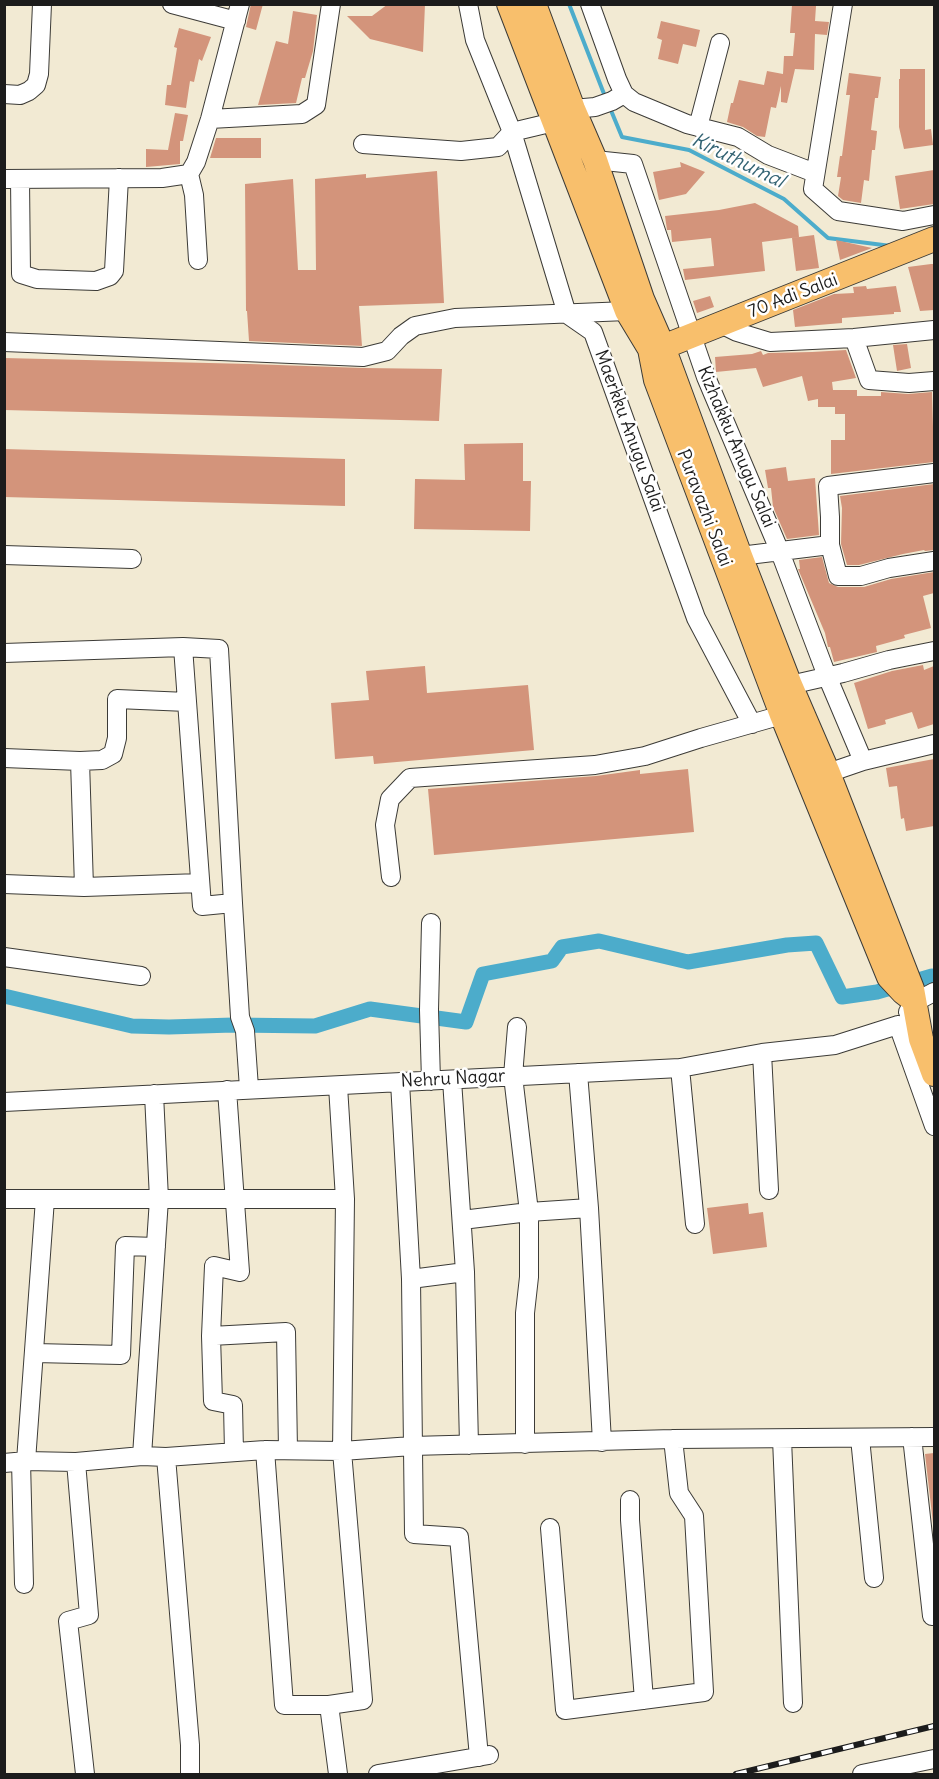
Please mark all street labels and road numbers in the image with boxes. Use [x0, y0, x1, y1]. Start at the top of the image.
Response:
street label: 70 Adi Salai [745, 269, 841, 323]
street label: Maerkku Anugu Salai [590, 347, 668, 515]
street label: Kizhakku Anugu Salai [692, 363, 780, 531]
street label: Puravazhi Salai [672, 446, 736, 570]
street label: Nehru Nagar [400, 1065, 506, 1093]

